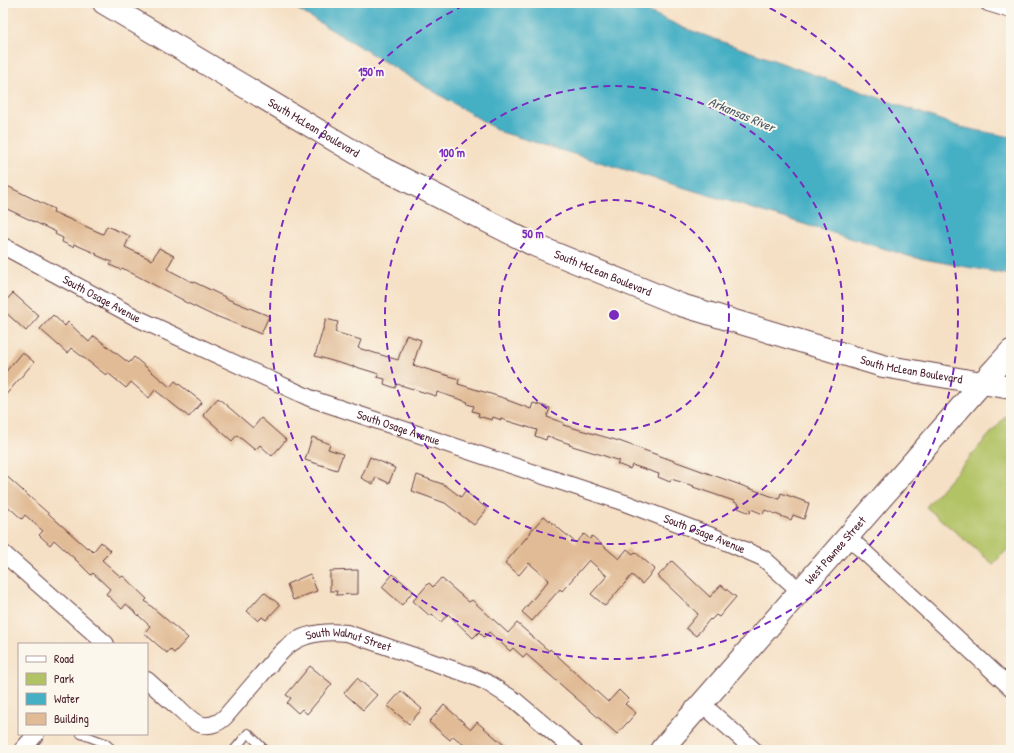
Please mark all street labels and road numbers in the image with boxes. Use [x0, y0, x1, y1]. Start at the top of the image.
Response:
street label: South McLean Boulevard [265, 94, 363, 161]
street label: South McLean Boulevard [552, 245, 654, 300]
street label: South Osage Avenue [60, 271, 144, 327]
street label: South McLean Boulevard [858, 351, 964, 388]
street label: South Osage Avenue [355, 406, 443, 449]
street label: South Osage Avenue [661, 510, 748, 557]
street label: West Pawnee Street [801, 512, 870, 588]
street label: South Walnut Street [303, 623, 394, 656]

